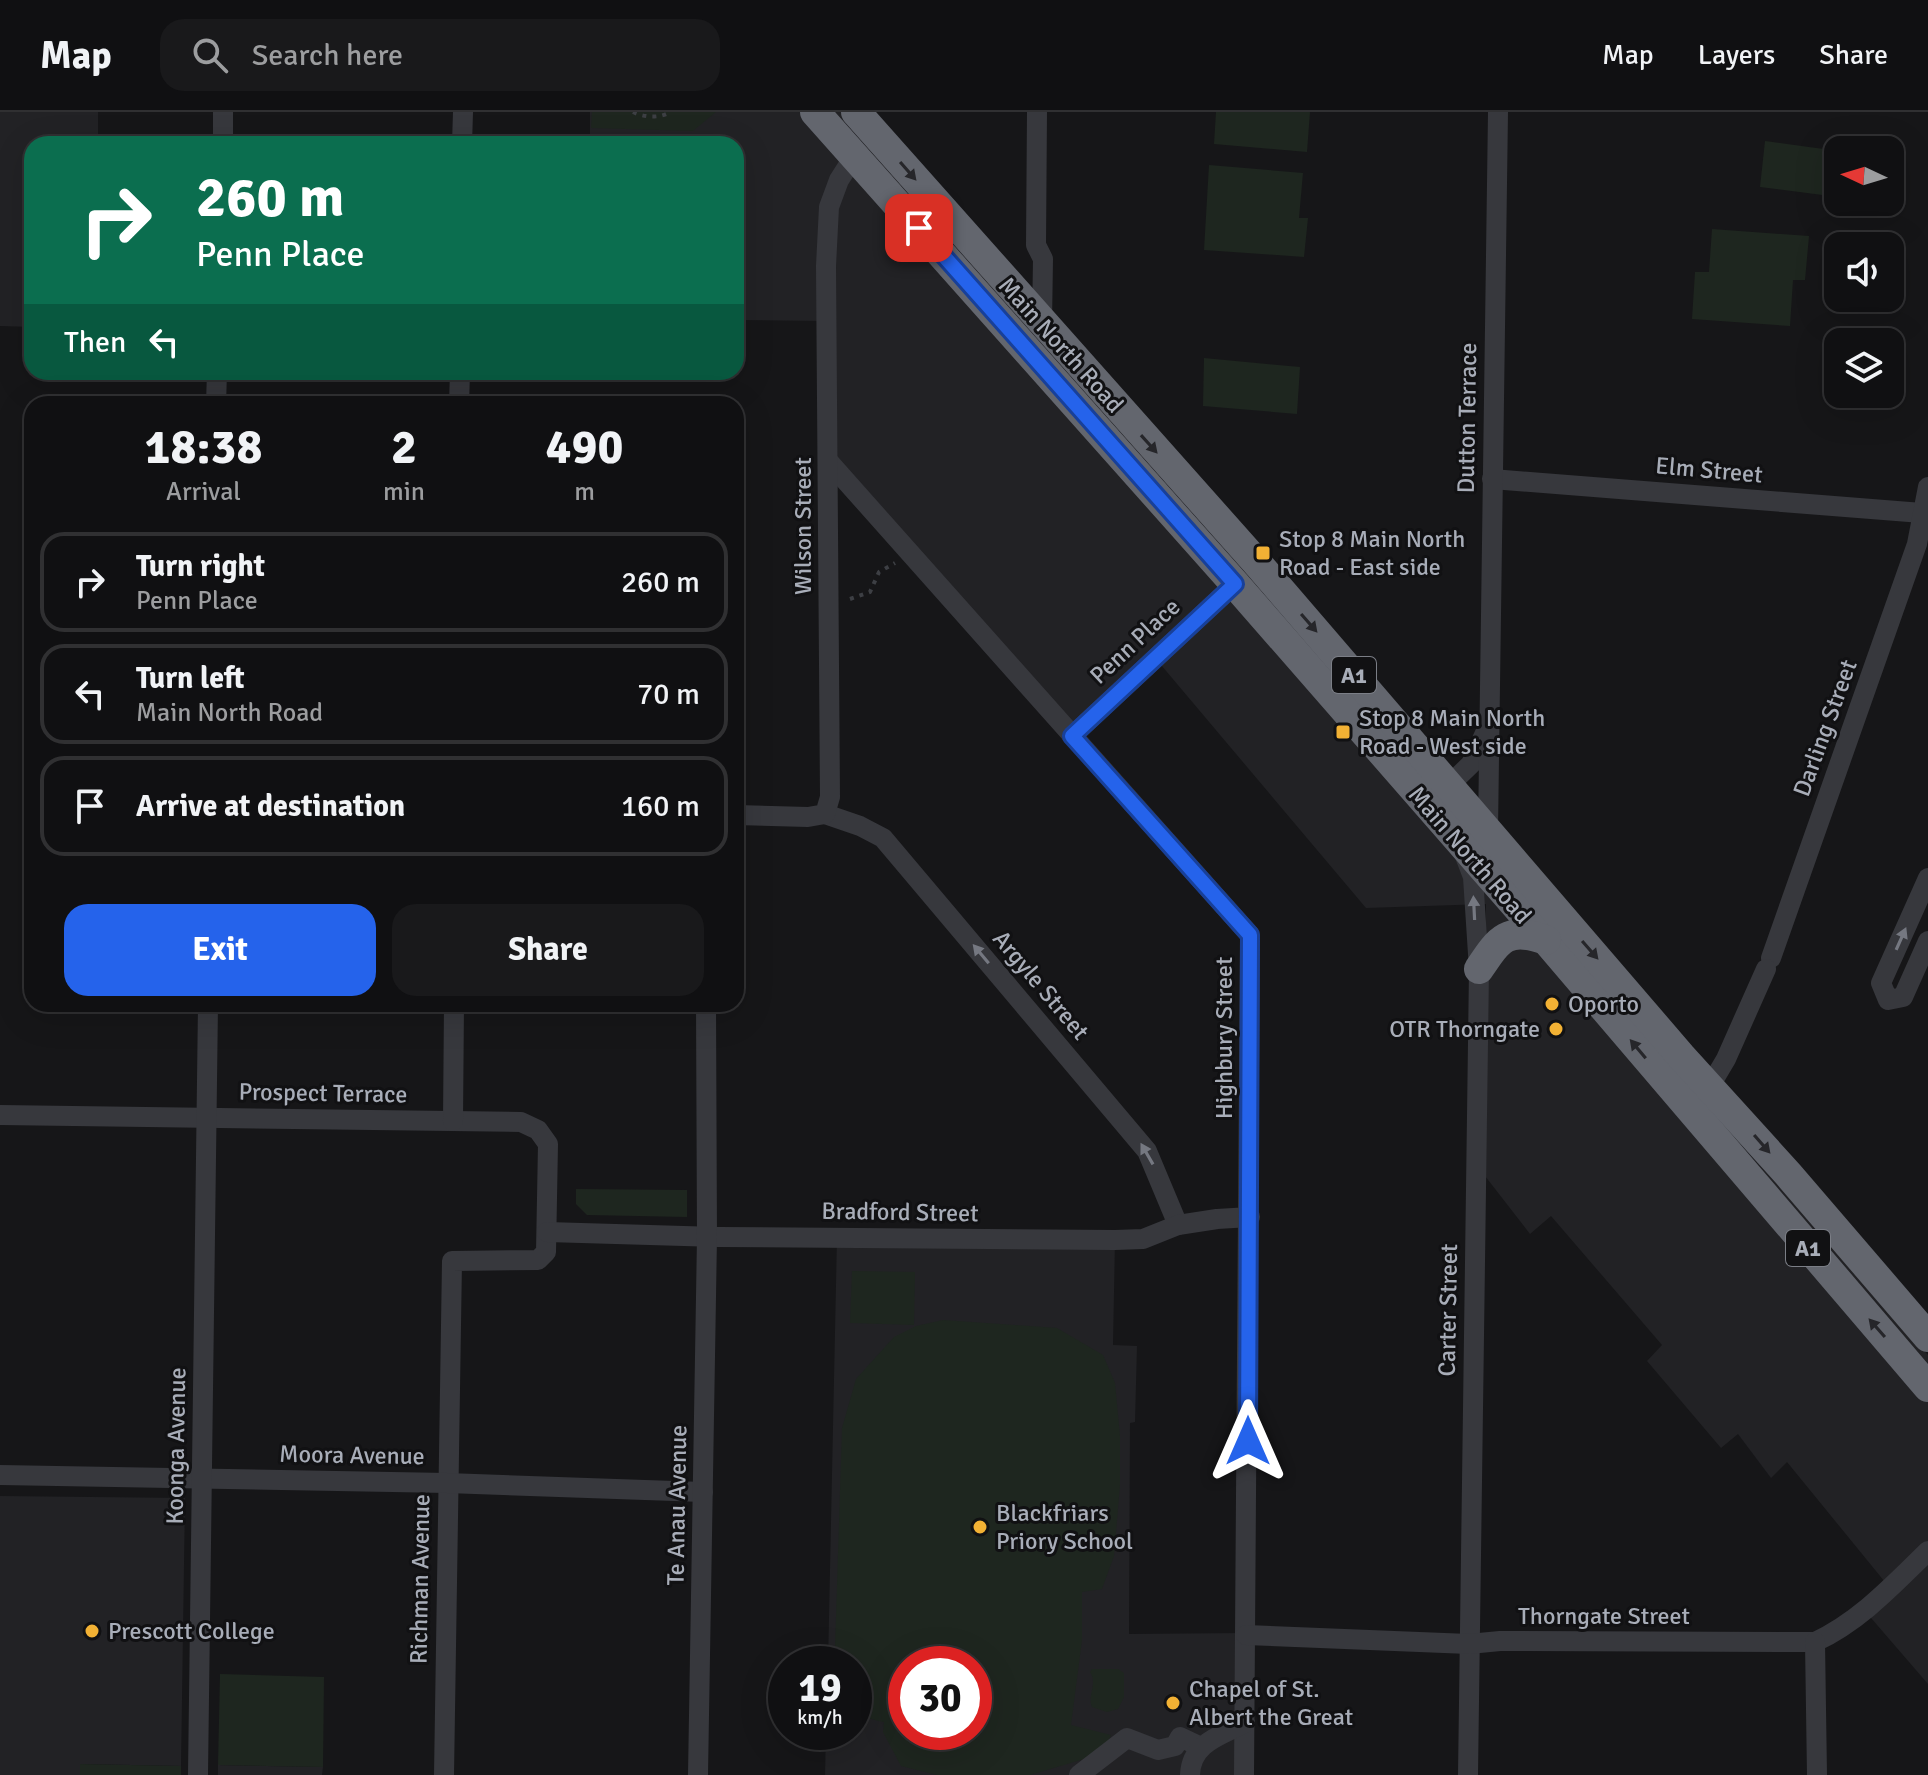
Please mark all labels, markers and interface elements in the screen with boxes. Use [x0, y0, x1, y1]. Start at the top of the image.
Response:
search box [160, 19, 720, 91]
text: Map [40, 32, 112, 79]
icon: search [188, 33, 232, 77]
text: Search here [252, 37, 403, 74]
text: Map [1602, 38, 1654, 72]
text: Layers [1698, 38, 1775, 72]
text: Share [1819, 38, 1888, 72]
north arrow [1824, 136, 1904, 216]
map controls [1824, 136, 1904, 408]
one-way arrow [899, 160, 916, 180]
text: 260 m [196, 163, 344, 232]
icon: right [64, 168, 168, 272]
pin [885, 194, 953, 262]
icon: arrive [897, 206, 941, 250]
text: Penn Place [196, 232, 365, 277]
button: sound [1824, 232, 1904, 312]
street label: Main North Road [992, 271, 1130, 419]
icon: left [142, 320, 186, 364]
text: Then [64, 324, 126, 361]
button: layers [1824, 328, 1904, 408]
street label: Dutton Terrace [1451, 342, 1483, 494]
text: 18:38 [145, 418, 262, 477]
text: 2 [391, 418, 417, 477]
text: 490 [546, 418, 623, 477]
one-way arrow [1140, 435, 1158, 454]
street label: Elm Street [1654, 450, 1764, 490]
street label: Wilson Street [788, 457, 818, 595]
text: Arrival [166, 476, 241, 508]
text: min [383, 476, 425, 508]
text: m [574, 476, 595, 508]
place label: Stop 8 Main North Road - East side [1279, 524, 1465, 582]
marker: Stop 8 Main North Road - East side [1254, 544, 1272, 562]
text: Turn right [136, 548, 265, 585]
icon: right [68, 560, 112, 604]
text: 260 m [621, 564, 700, 601]
text: Penn Place [136, 585, 258, 617]
street label: Penn Place [1084, 592, 1186, 690]
one-way arrow [1300, 613, 1317, 633]
street label: Darling Street [1786, 656, 1864, 800]
road number: A1 [1332, 657, 1376, 693]
text: Turn left [136, 660, 245, 697]
icon: left [68, 672, 112, 716]
text: 70 m [637, 676, 700, 713]
text: Main North Road [136, 697, 323, 729]
place label: Stop 8 Main North Road - West side [1359, 703, 1545, 761]
marker: Stop 8 Main North Road - West side [1334, 723, 1352, 741]
street label: Main North Road [1402, 780, 1538, 930]
icon: arrive [68, 784, 112, 828]
text: Arrive at destination [136, 788, 405, 825]
text: 160 m [621, 788, 700, 825]
one-way arrow [1468, 895, 1481, 920]
button: Exit [64, 904, 376, 996]
button: Share [392, 904, 704, 996]
street label: Argyle Street [987, 924, 1095, 1046]
one-way arrow [1894, 927, 1907, 951]
one-way arrow [1581, 940, 1598, 960]
one-way arrow [973, 944, 990, 964]
street label: Highbury Street [1209, 957, 1239, 1119]
place label: Oporto [1568, 989, 1639, 1019]
marker: Oporto [1543, 995, 1561, 1013]
place label: OTR Thorngate [1389, 1014, 1540, 1044]
marker: OTR Thorngate [1547, 1020, 1565, 1038]
one-way arrow [1630, 1039, 1647, 1059]
street label: Prospect Terrace [238, 1077, 408, 1109]
one-way arrow [1752, 1135, 1770, 1154]
one-way arrow [1140, 1143, 1154, 1165]
street label: Bradford Street [821, 1196, 979, 1228]
road number: A1 [1786, 1230, 1830, 1266]
street label: Carter Street [1432, 1243, 1464, 1377]
one-way arrow [1869, 1318, 1886, 1338]
street label: Koonga Avenue [160, 1367, 192, 1525]
position arrow [1206, 1399, 1290, 1483]
street label: Te Anau Avenue [661, 1424, 693, 1586]
street label: Moora Avenue [279, 1439, 425, 1471]
street label: Richman Avenue [404, 1494, 436, 1664]
place label: Blackfriars Priory School [996, 1498, 1133, 1556]
marker: Blackfriars Priory School [971, 1518, 989, 1536]
street label: Thorngate Street [1518, 1601, 1690, 1631]
place label: Prescott College [108, 1616, 275, 1646]
marker: Prescott College [83, 1622, 101, 1640]
speed limit sign: 30 [888, 1646, 992, 1750]
text: 19 [798, 1663, 842, 1713]
place label: Chapel of St. Albert the Great [1189, 1674, 1353, 1732]
marker: Chapel of St. Albert the Great [1164, 1694, 1182, 1712]
text: km/h [797, 1705, 843, 1730]

